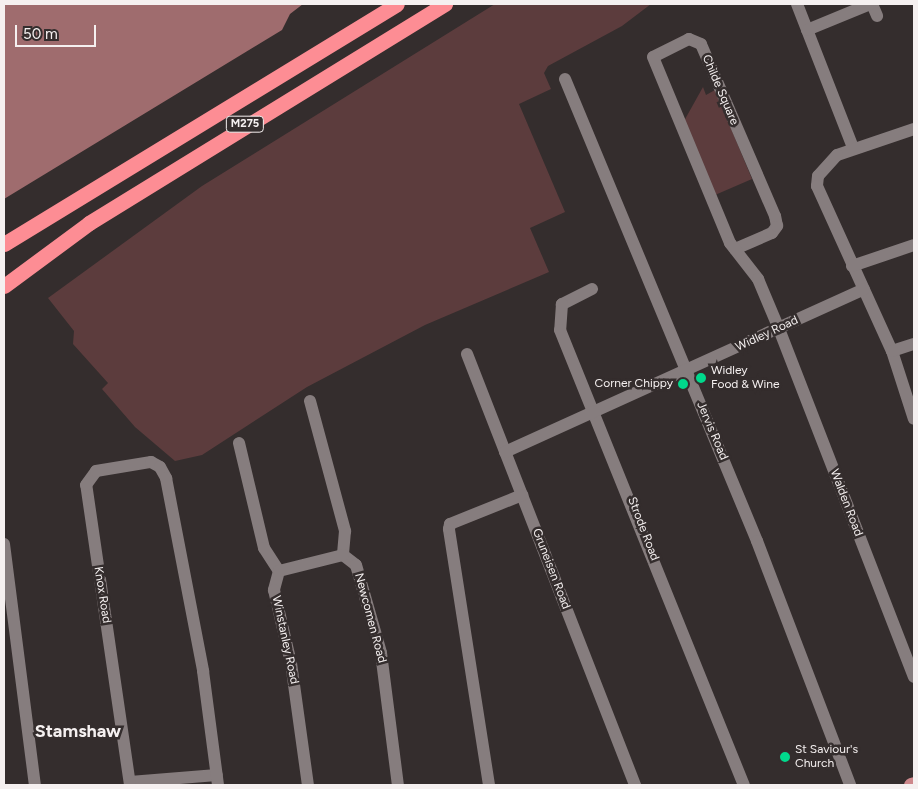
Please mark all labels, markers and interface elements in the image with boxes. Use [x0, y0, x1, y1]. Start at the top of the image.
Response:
scale bar [18, 15, 99, 47]
text: 50 m [23, 25, 58, 43]
street label: Childe Square [699, 53, 741, 127]
road number: M275 [225, 116, 265, 132]
street label: Widley Road [733, 313, 801, 355]
place label: Widley Food & Wine [711, 364, 780, 392]
marker: Widley Food & Wine [695, 372, 707, 384]
place label: Corner Chippy [595, 377, 673, 391]
marker: Corner Chippy [677, 378, 689, 390]
street label: Jervis Road [693, 400, 731, 462]
street label: Walden Road [827, 467, 865, 539]
street label: Strode Road [624, 495, 662, 563]
street label: Gruneisen Road [529, 527, 573, 611]
street label: Knox Road [90, 566, 114, 624]
street label: Newcomen Road [351, 571, 389, 665]
street label: Winstanley Road [269, 595, 301, 685]
district label: Stamshaw [35, 720, 121, 742]
place label: St Saviour's Church [795, 743, 858, 771]
marker: St Saviour's Church [779, 751, 791, 763]

